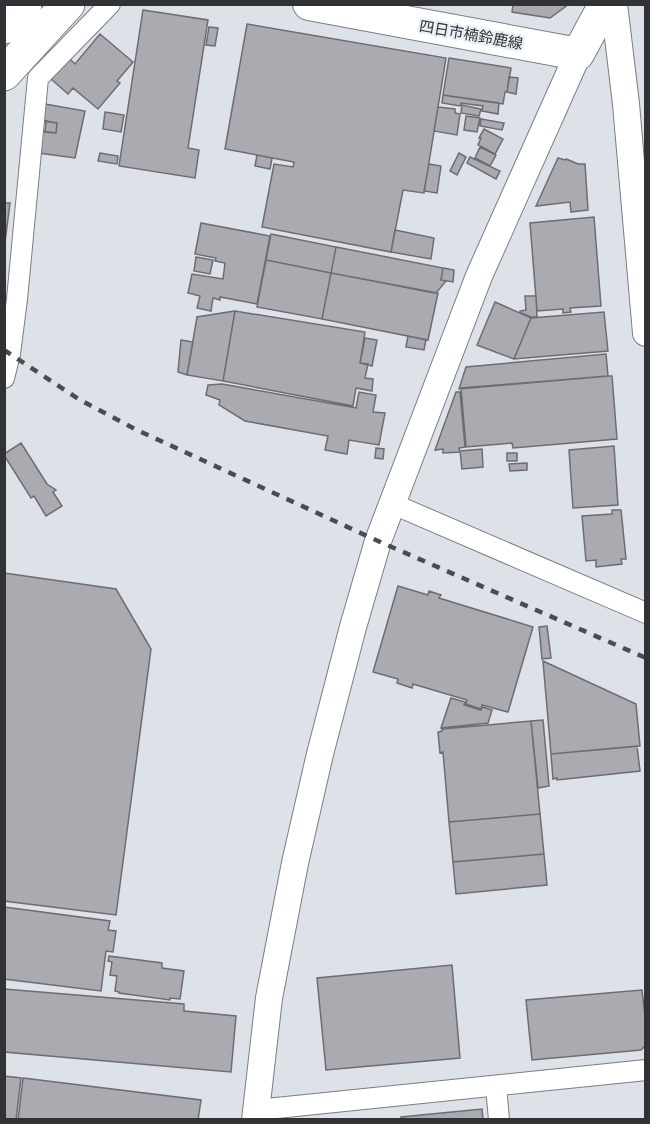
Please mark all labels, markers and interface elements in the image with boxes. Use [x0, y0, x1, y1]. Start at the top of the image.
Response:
street label: 四日市楠鈴鹿線 [418, 16, 524, 53]

